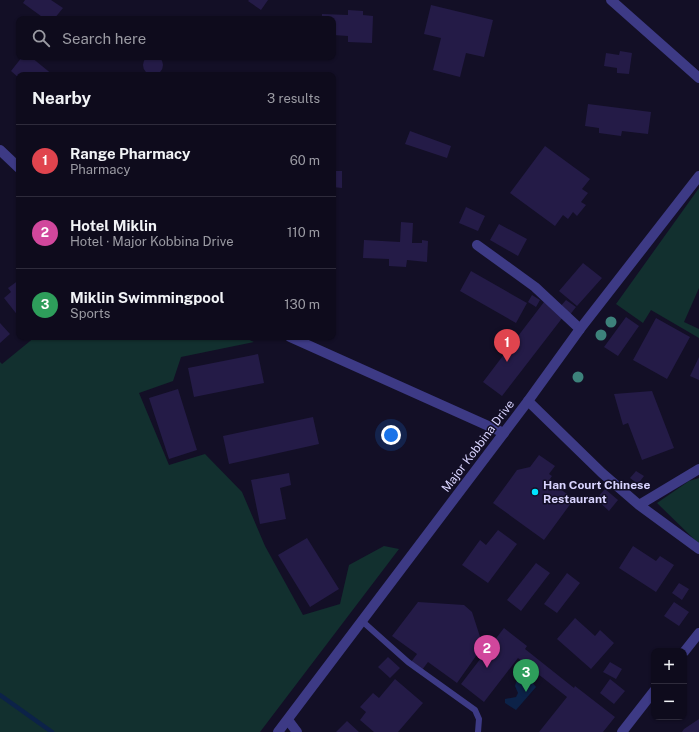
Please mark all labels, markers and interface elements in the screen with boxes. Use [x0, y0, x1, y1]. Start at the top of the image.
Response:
search box [16, 16, 336, 60]
icon: search [30, 27, 52, 49]
text: Search here [62, 30, 146, 47]
text: Nearby [32, 88, 91, 108]
text: 3 results [267, 91, 320, 106]
text: Range Pharmacy [70, 145, 191, 162]
text: 1 [42, 153, 48, 168]
text: 60 m [290, 153, 320, 168]
text: Pharmacy [70, 162, 130, 177]
text: Hotel Miklin [70, 217, 157, 234]
text: 2 [41, 225, 49, 240]
text: 110 m [287, 225, 320, 240]
text: Hotel · Major Kobbina Drive [70, 234, 234, 249]
text: Miklin Swimmingpool [70, 289, 225, 306]
text: 3 [41, 297, 49, 312]
text: 130 m [284, 297, 320, 312]
text: Sports [70, 306, 110, 321]
pin: 1 [494, 329, 520, 362]
street label: Major Kobbina Drive [439, 397, 517, 495]
your location [381, 425, 401, 445]
place label: Han Court Chinese Restaurant [543, 478, 650, 506]
marker: Han Court Chinese Restaurant [530, 487, 540, 497]
pin: 2 [474, 635, 500, 668]
map controls [651, 648, 687, 720]
button: + [651, 648, 687, 684]
pin: 3 [513, 659, 539, 692]
button: − [651, 684, 687, 720]

